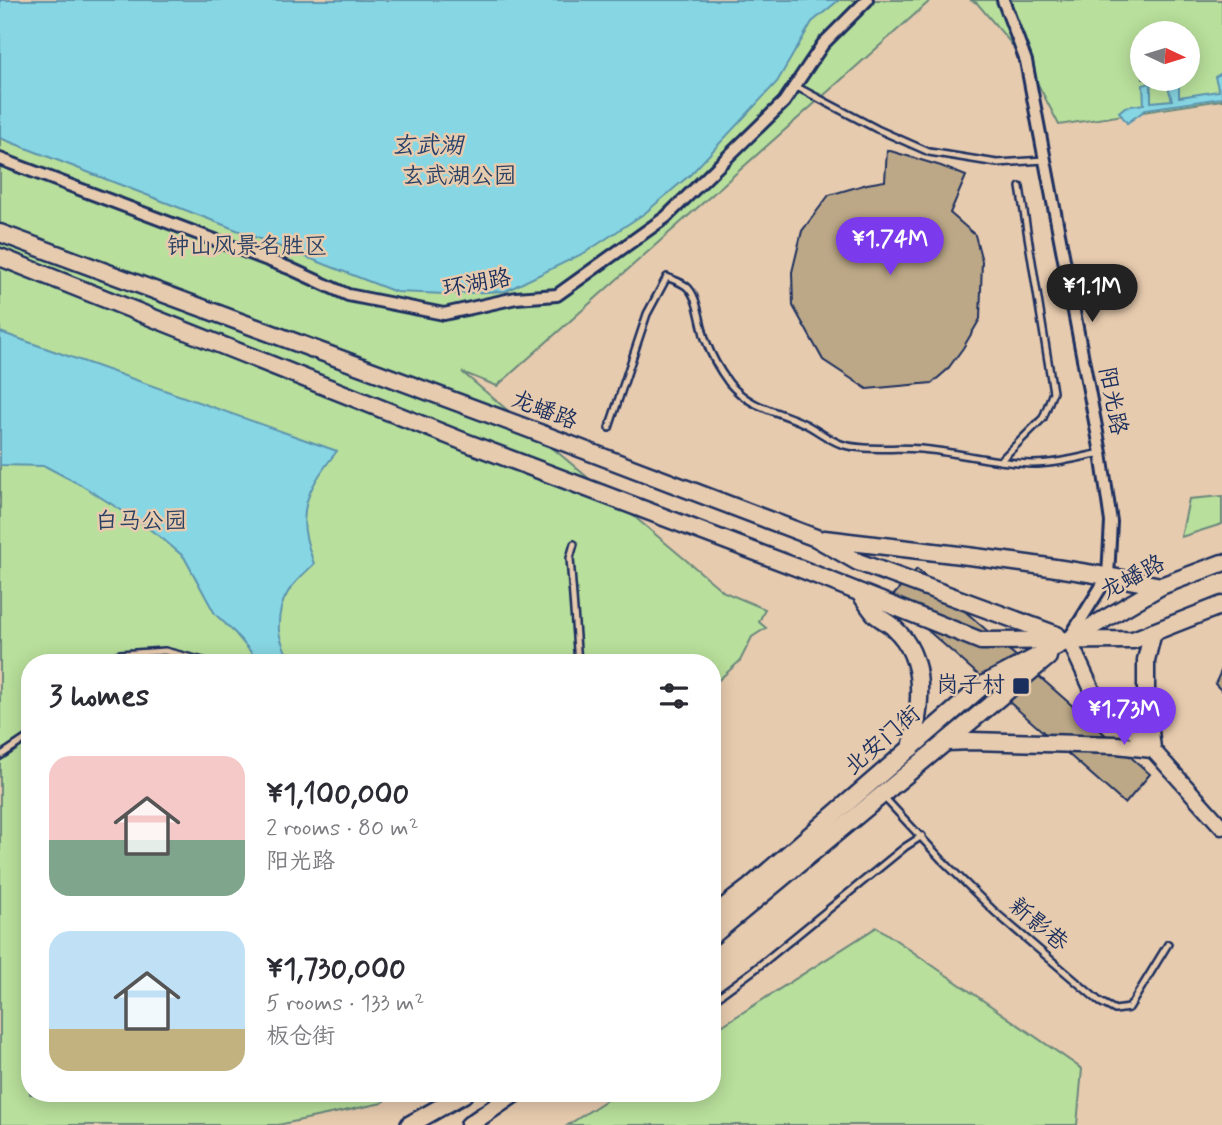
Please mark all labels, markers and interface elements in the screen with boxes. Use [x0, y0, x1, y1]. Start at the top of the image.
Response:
north arrow [1130, 21, 1200, 91]
map controls [1130, 21, 1200, 91]
water label: 玄武湖 [391, 131, 466, 162]
park label: 玄武湖公园 [402, 162, 517, 192]
pin: ¥1.74M [833, 218, 947, 277]
text: ¥1.74M [852, 225, 928, 255]
park label: 钟山风景名胜区 [167, 232, 328, 262]
street label: 环湖路 [440, 263, 514, 305]
pin: ¥1.1M [1043, 264, 1141, 324]
text: ¥1.1M [1063, 272, 1121, 302]
street label: 阳光路 [1091, 364, 1133, 438]
street label: 龙蟠路 [506, 385, 582, 437]
park label: 白马公园 [95, 507, 187, 537]
street label: 龙蟠路 [1095, 549, 1171, 607]
place label: 岗子村 [936, 671, 1005, 701]
marker: 岗子村 [1011, 676, 1031, 696]
text: 3 homes [49, 677, 149, 716]
icon: filters [655, 677, 693, 715]
pin: ¥1.73M [1067, 688, 1181, 747]
text: ¥1.73M [1088, 695, 1160, 725]
street label: 北安门街 [838, 700, 928, 782]
text: ¥1,100,000 [266, 775, 409, 814]
icon: home [105, 784, 189, 868]
text: 2 rooms · 80 m² [266, 814, 419, 844]
text: 阳光路 [266, 847, 335, 877]
street label: 新影巷 [1002, 891, 1075, 959]
text: ¥1,730,000 [266, 950, 406, 989]
icon: home [105, 959, 189, 1043]
text: 5 rooms · 133 m² [266, 989, 425, 1019]
text: 板仓街 [266, 1022, 335, 1052]

